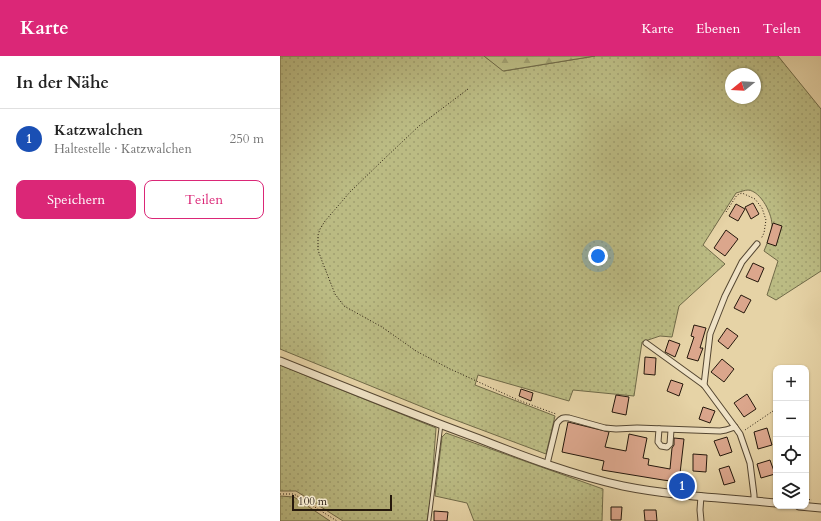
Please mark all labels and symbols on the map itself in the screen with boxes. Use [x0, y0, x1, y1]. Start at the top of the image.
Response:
north arrow [725, 68, 761, 104]
your location [588, 246, 608, 266]
pin: 1 [669, 471, 695, 501]
scale bar [292, 493, 392, 512]

